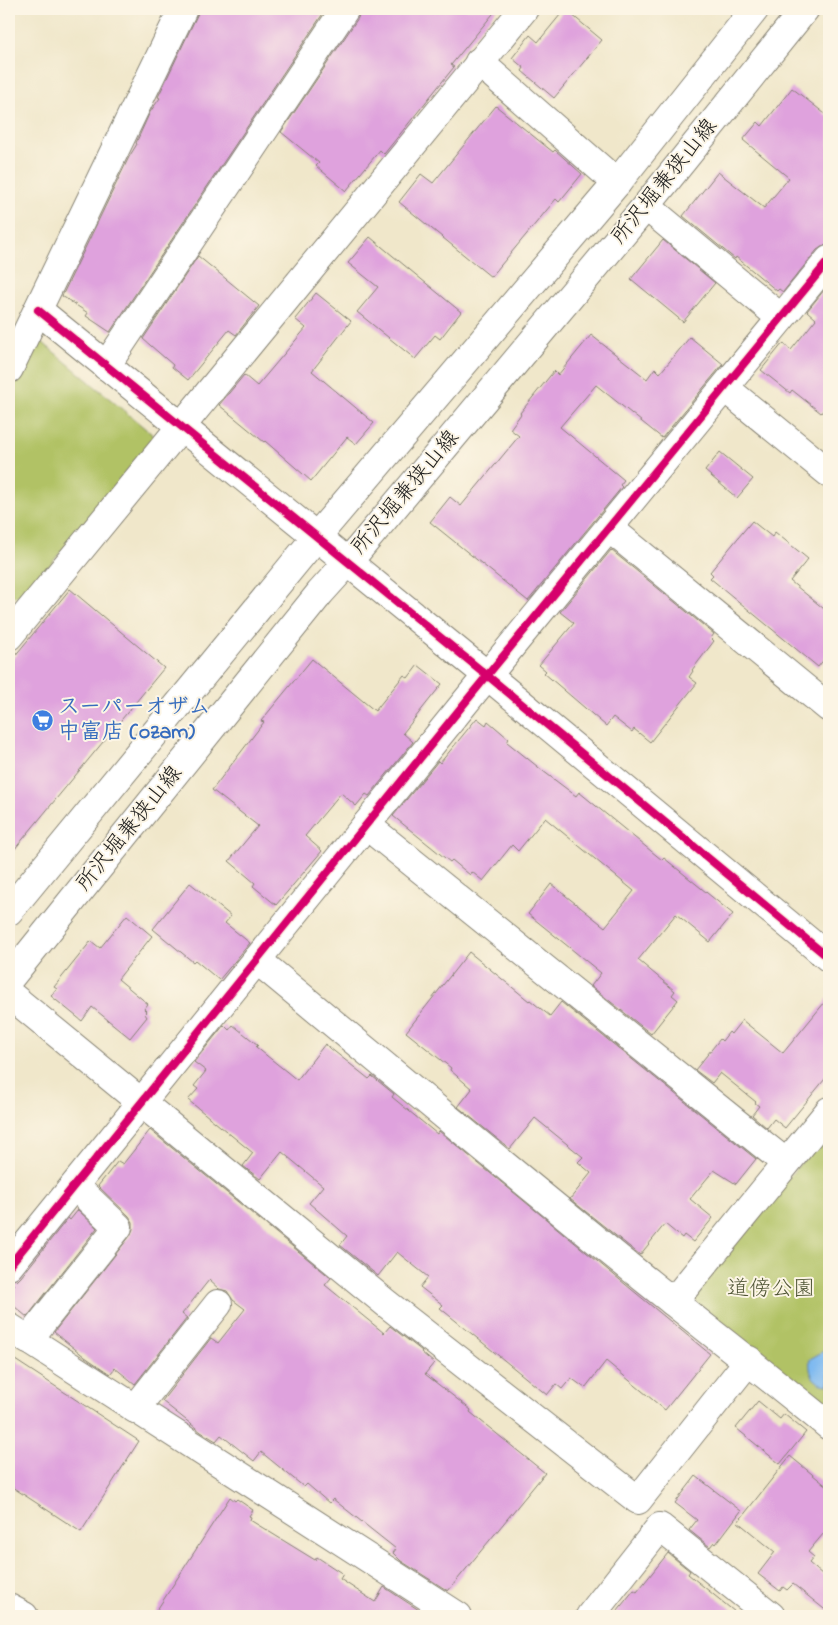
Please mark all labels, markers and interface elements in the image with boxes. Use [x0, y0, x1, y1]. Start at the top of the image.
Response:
street label: 所沢堀兼狭山線 [604, 112, 726, 252]
street label: 所沢堀兼狭山線 [344, 424, 468, 562]
place label: スーパーオザム 中富店 (ozam) [58, 692, 211, 749]
supermarket icon: スーパーオザム 中富店 (ozam) [30, 709, 54, 733]
street label: 所沢堀兼狭山線 [69, 759, 191, 899]
park label: 道傍公園 [727, 1274, 815, 1306]

